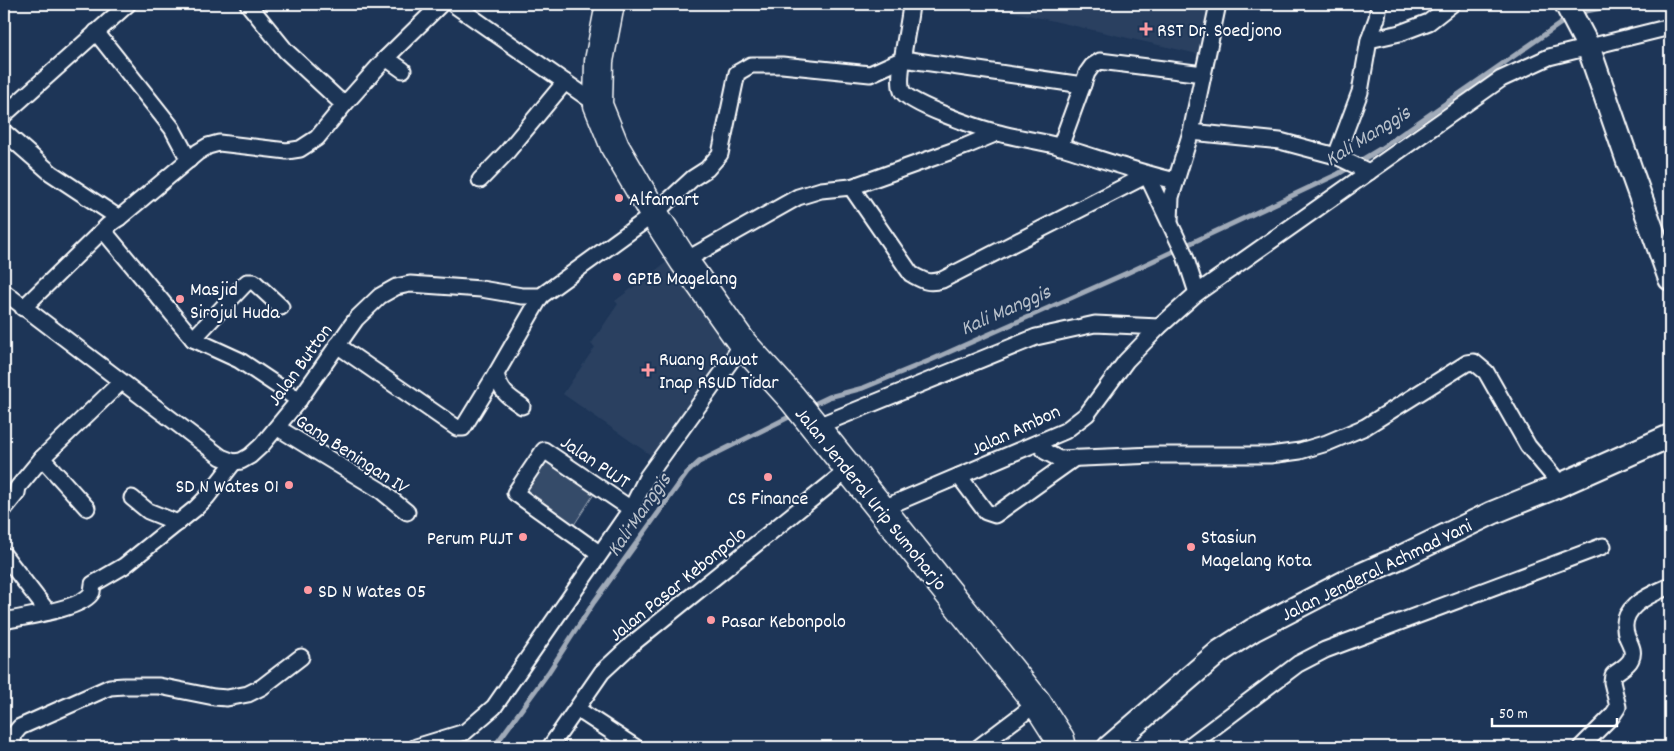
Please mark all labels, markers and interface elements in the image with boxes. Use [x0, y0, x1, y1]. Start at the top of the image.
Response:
place label: RST Dr. Soedjono [1157, 18, 1282, 46]
marker: RST Dr. Soedjono [1139, 22, 1153, 36]
water label: Kali Manggis [1320, 99, 1418, 176]
place label: Alfamart [629, 187, 699, 215]
marker: Alfamart [613, 192, 625, 204]
place label: GPIB Magelang [627, 266, 737, 294]
marker: GPIB Magelang [611, 271, 623, 283]
place label: Masjid Sirojul Huda [190, 277, 280, 328]
water label: Kali Manggis [956, 278, 1057, 345]
marker: Masjid Sirojul Huda [174, 293, 186, 305]
street label: Jalan Button [262, 319, 341, 413]
place label: Ruang Rawat Inap RSUD Tidar [659, 347, 779, 398]
marker: Ruang Rawat Inap RSUD Tidar [641, 363, 655, 377]
street label: Jalan Ambon [967, 399, 1066, 465]
street label: Jalan Jenderal Urip Sumoharjo [787, 402, 953, 598]
street label: Gang Beningan IV [289, 408, 414, 503]
street label: Jalan PUJT [554, 430, 635, 497]
water label: Kali Manggis [601, 467, 681, 564]
marker: CS Finance [762, 471, 774, 483]
place label: SD N Wates 01 [176, 474, 279, 502]
marker: SD N Wates 01 [283, 479, 295, 491]
place label: CS Finance [728, 486, 808, 514]
street label: Jalan Jenderal Achmad Yani [1277, 513, 1478, 630]
street label: Jalan Pasar Kebonpolo [604, 521, 754, 650]
place label: Stasiun Magelang Kota [1201, 525, 1312, 576]
place label: Perum PUJT [427, 526, 513, 554]
marker: Perum PUJT [517, 531, 529, 543]
marker: Stasiun Magelang Kota [1185, 541, 1197, 553]
place label: SD N Wates 05 [318, 579, 426, 607]
marker: SD N Wates 05 [302, 584, 314, 596]
place label: Pasar Kebonpolo [721, 609, 846, 637]
marker: Pasar Kebonpolo [705, 614, 717, 626]
scale bar [1492, 696, 1616, 728]
text: 50 m [1499, 704, 1528, 726]

